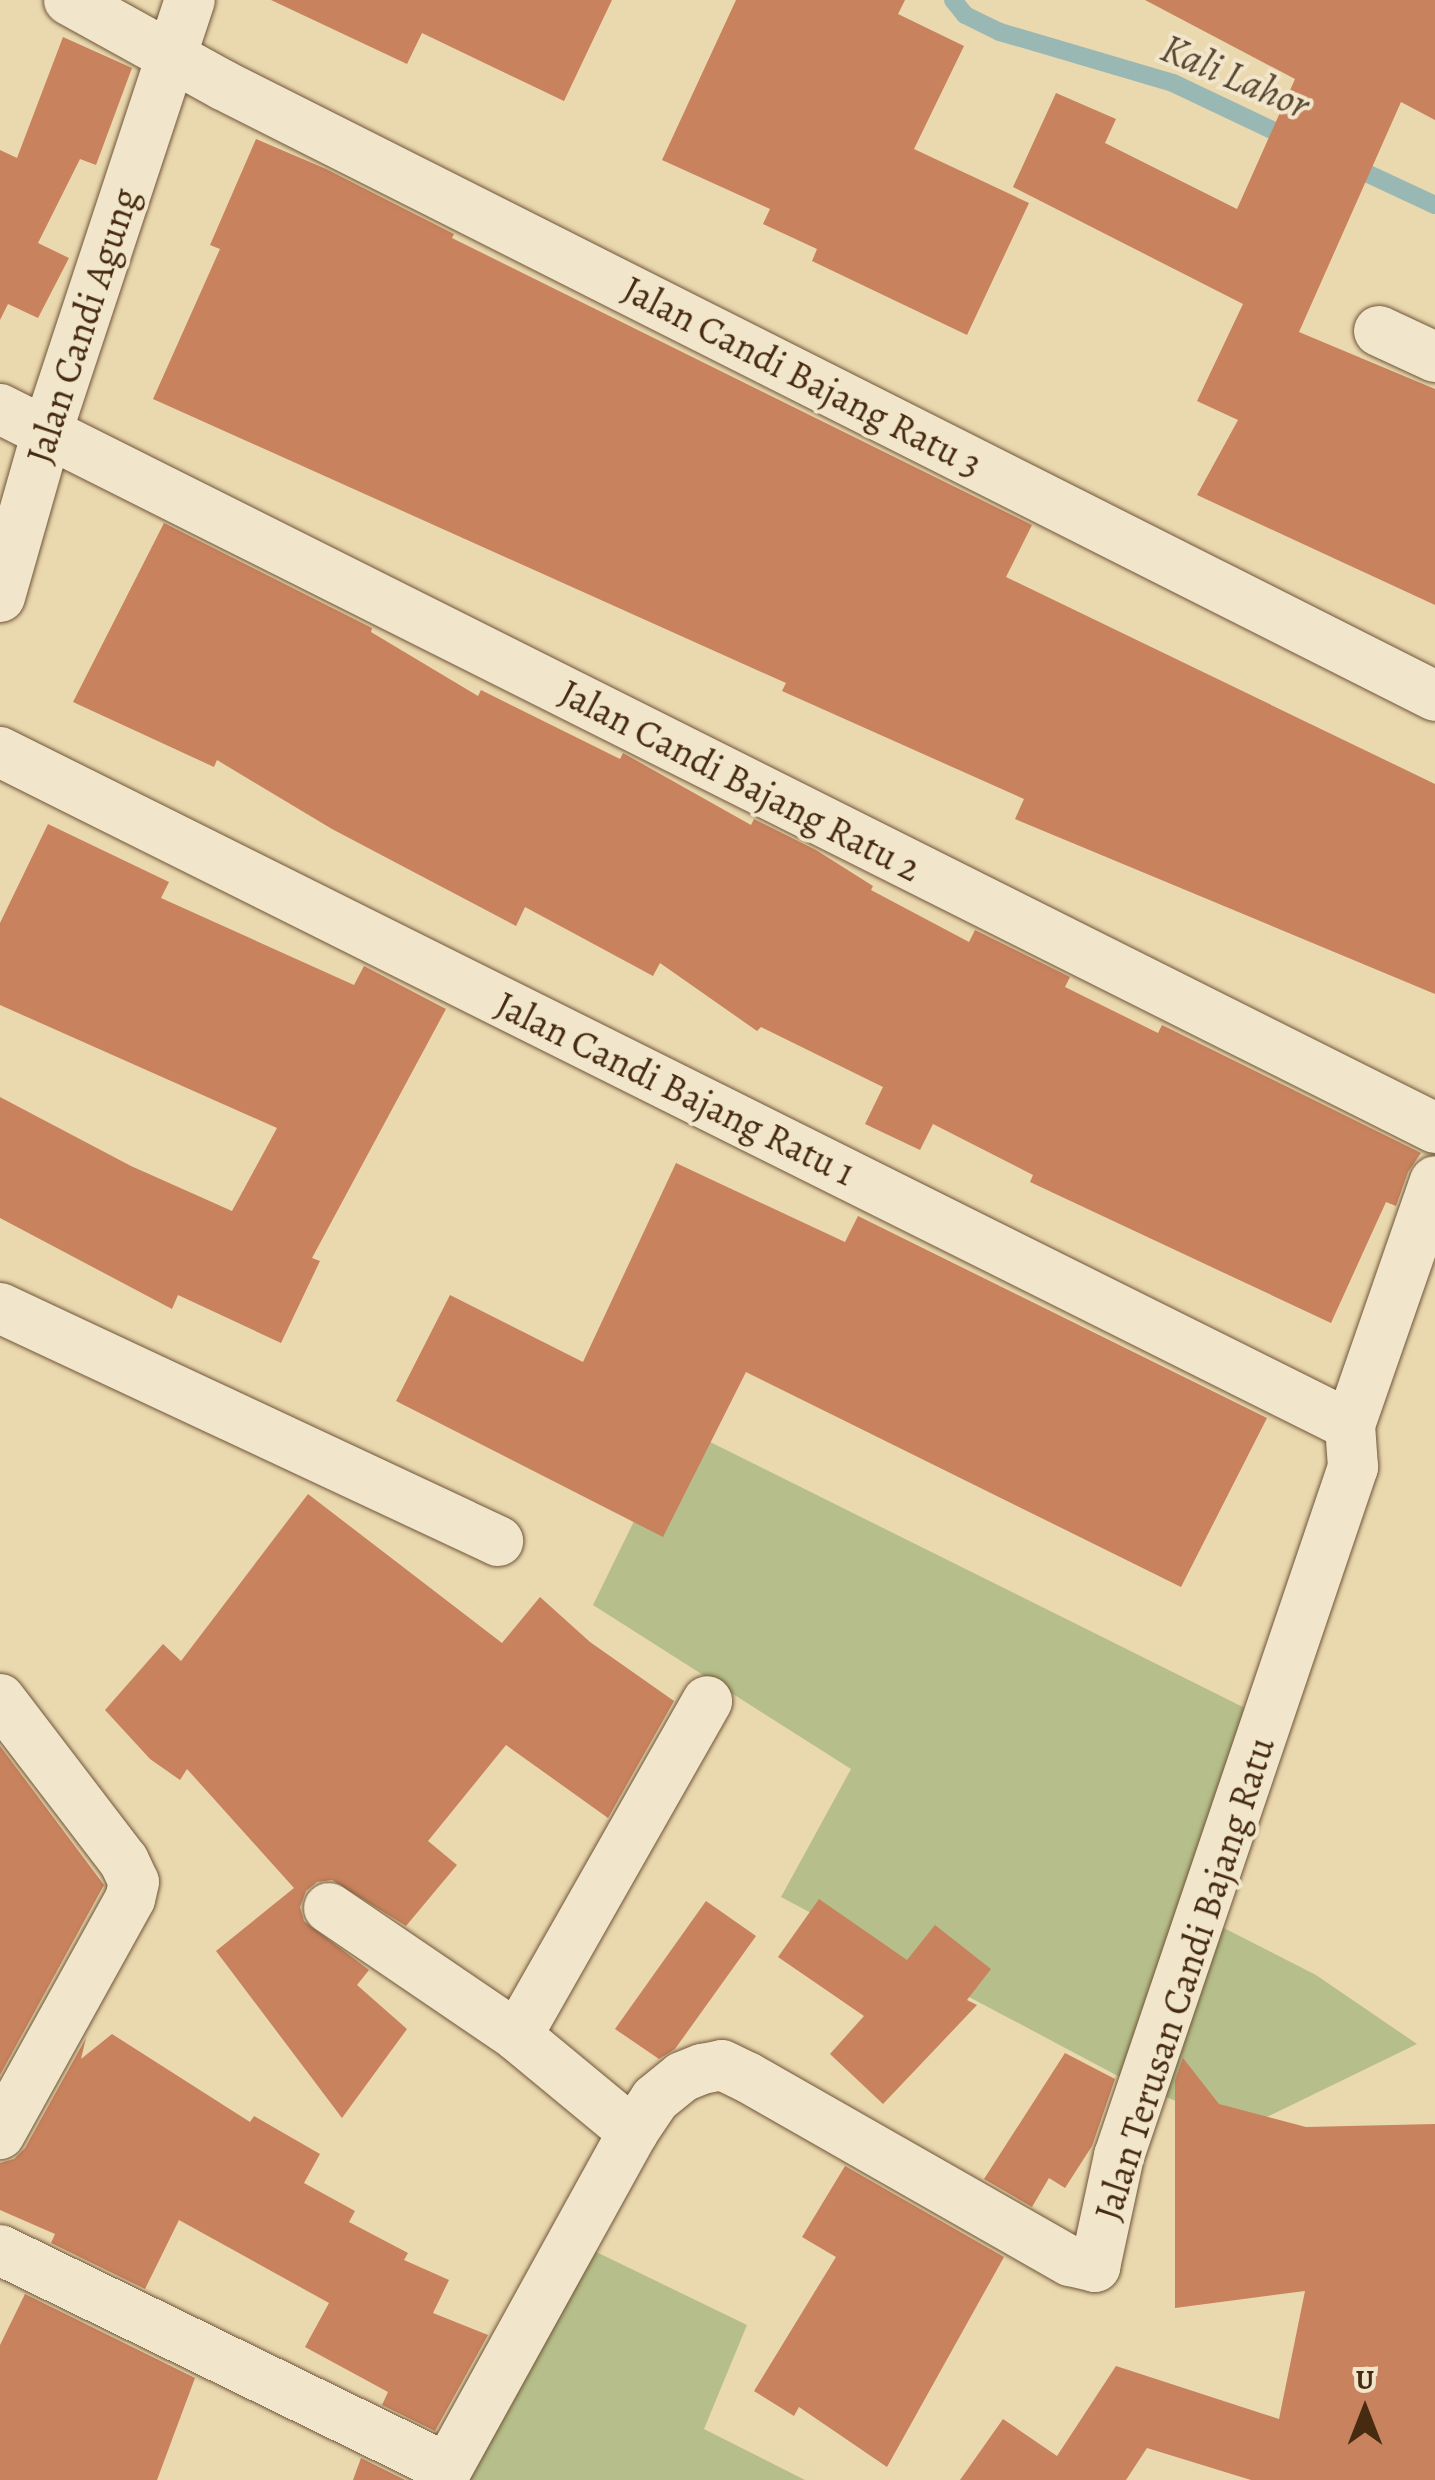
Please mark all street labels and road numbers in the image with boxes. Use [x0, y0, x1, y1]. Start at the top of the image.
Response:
street label: Jalan Candi Agung [17, 183, 149, 469]
street label: Jalan Candi Bajang Ratu 3 [615, 267, 989, 487]
street label: Jalan Candi Bajang Ratu 2 [552, 670, 928, 892]
street label: Jalan Candi Bajang Ratu 1 [488, 982, 862, 1196]
street label: Jalan Terusan Candi Bajang Ratu [1085, 1732, 1285, 2226]

